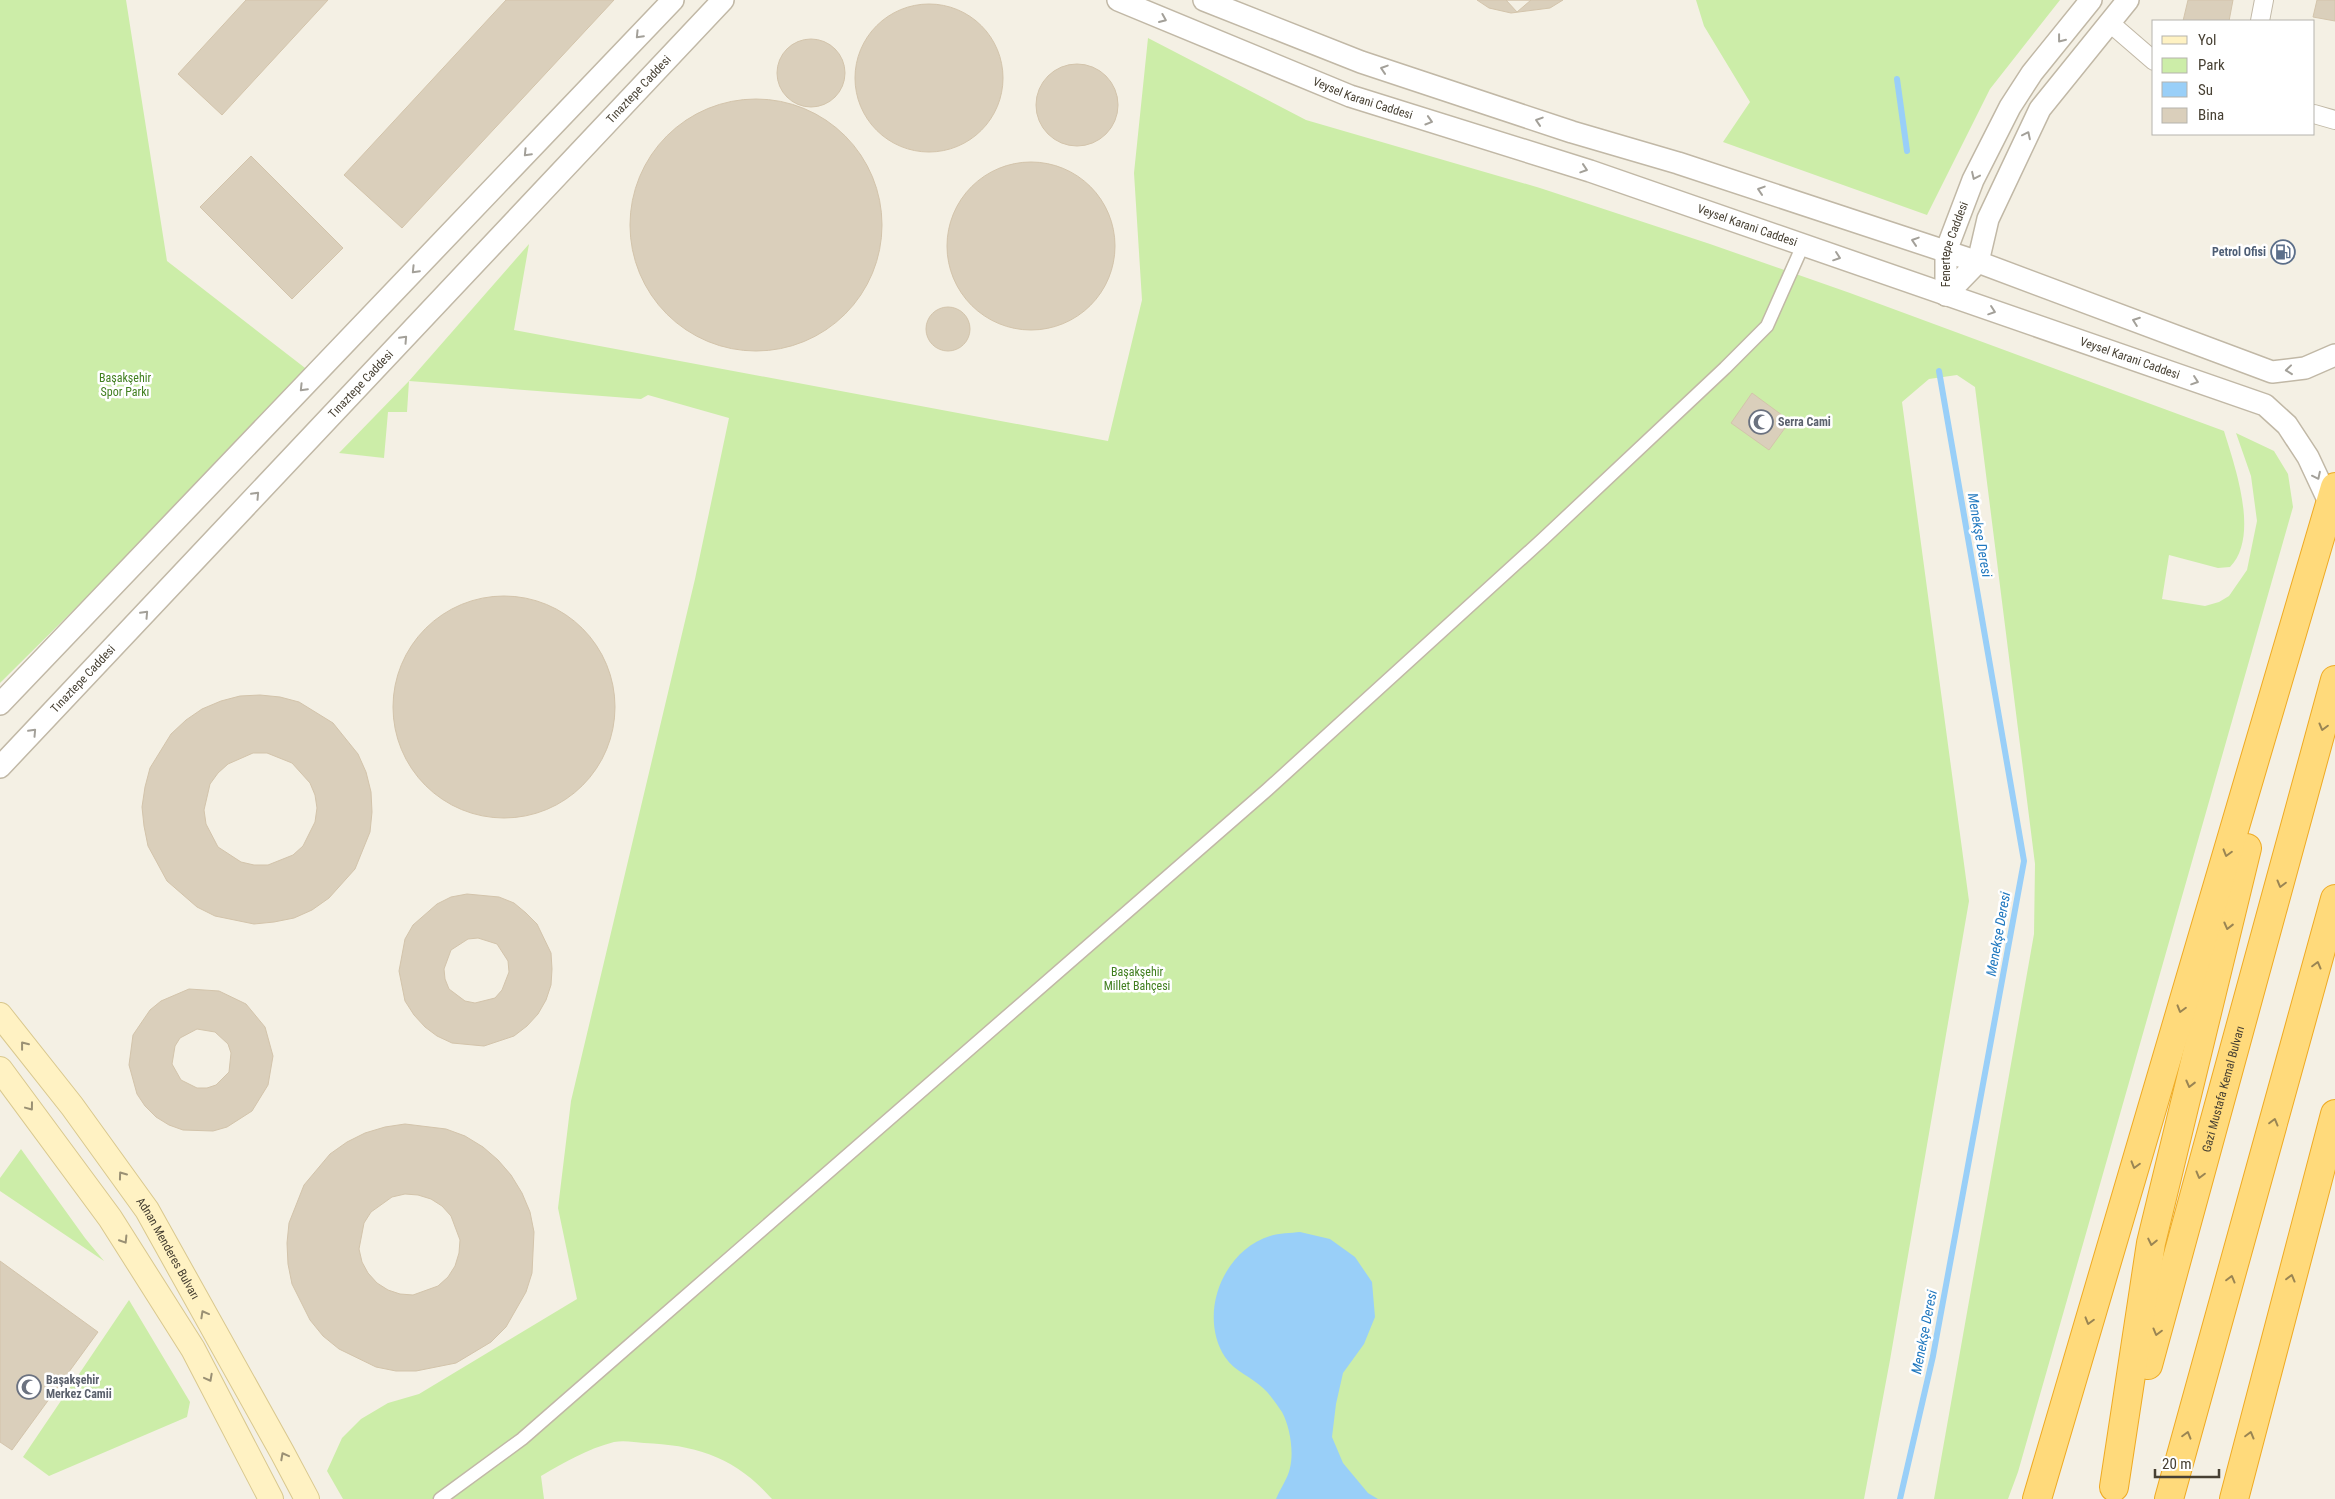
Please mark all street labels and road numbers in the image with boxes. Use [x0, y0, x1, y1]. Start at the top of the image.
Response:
street label: Tınaztepe Caddesi [603, 53, 674, 126]
street label: Veysel Karani Caddesi [1311, 74, 1414, 122]
street label: Fenertepe Caddesi [1939, 200, 1971, 287]
street label: Veysel Karani Caddesi [1695, 202, 1799, 249]
street label: Veysel Karani Caddesi [2078, 334, 2182, 382]
street label: Tınaztepe Caddesi [326, 348, 396, 421]
street label: Tınaztepe Caddesi [48, 642, 118, 716]
street label: Gazi Mustafa Kemal Bulvarı [2199, 1024, 2247, 1154]
street label: Adnan Menderes Bulvarı [133, 1195, 202, 1302]

